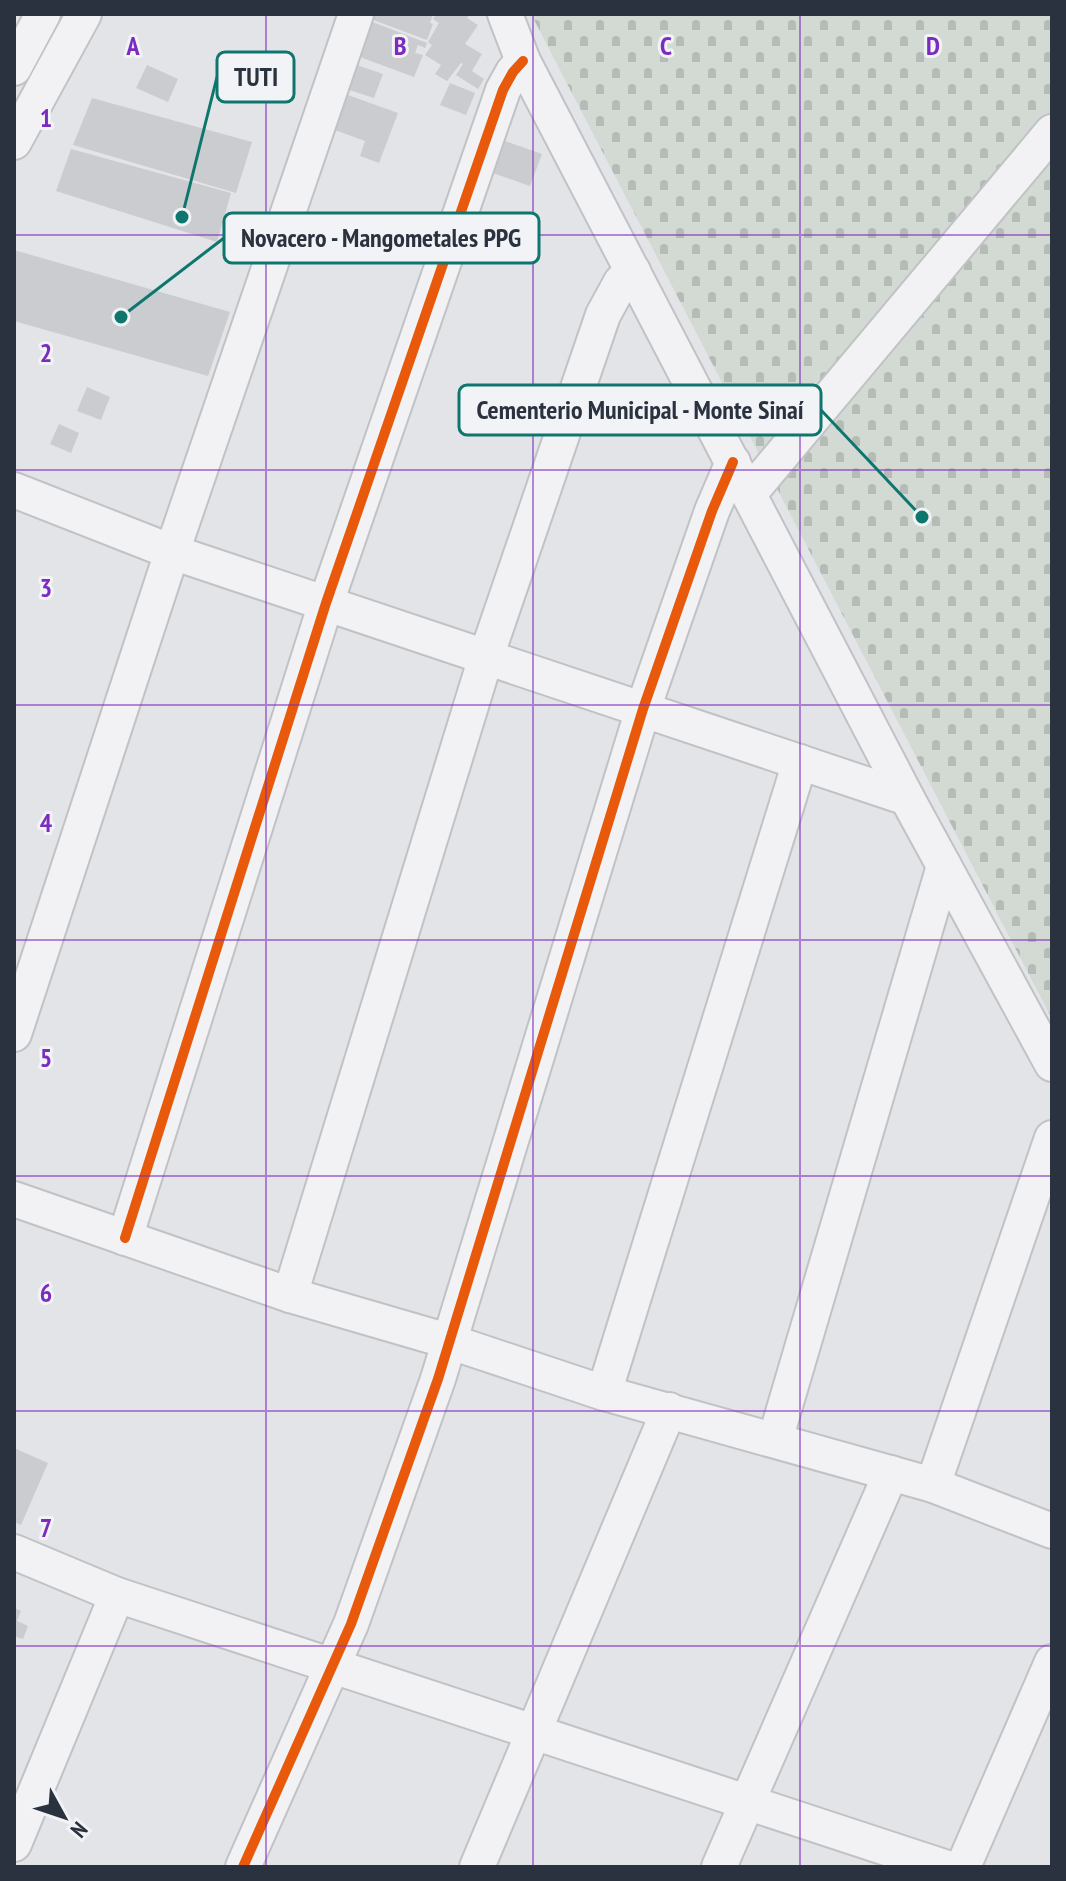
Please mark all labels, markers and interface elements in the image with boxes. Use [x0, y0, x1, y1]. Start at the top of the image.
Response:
text: A [125, 29, 140, 62]
text: B [394, 29, 407, 62]
text: C [660, 29, 672, 62]
text: D [926, 29, 940, 62]
callout: TUTI [217, 52, 294, 102]
text: TUTI [234, 60, 278, 93]
text: 1 [40, 101, 52, 134]
callout: Novacero - Mangometales PPG [224, 213, 539, 263]
text: Novacero - Mangometales PPG [241, 221, 521, 254]
text: 2 [40, 336, 52, 369]
callout: Cementerio Municipal - Monte Sinaí [459, 385, 821, 435]
text: Cementerio Municipal - Monte Sinaí [476, 393, 804, 426]
text: 3 [40, 571, 52, 604]
text: 4 [40, 806, 53, 839]
text: 5 [40, 1041, 52, 1074]
text: 6 [40, 1276, 52, 1309]
text: 7 [40, 1511, 52, 1544]
north arrow [24, 1777, 104, 1857]
text: N [65, 1816, 94, 1843]

